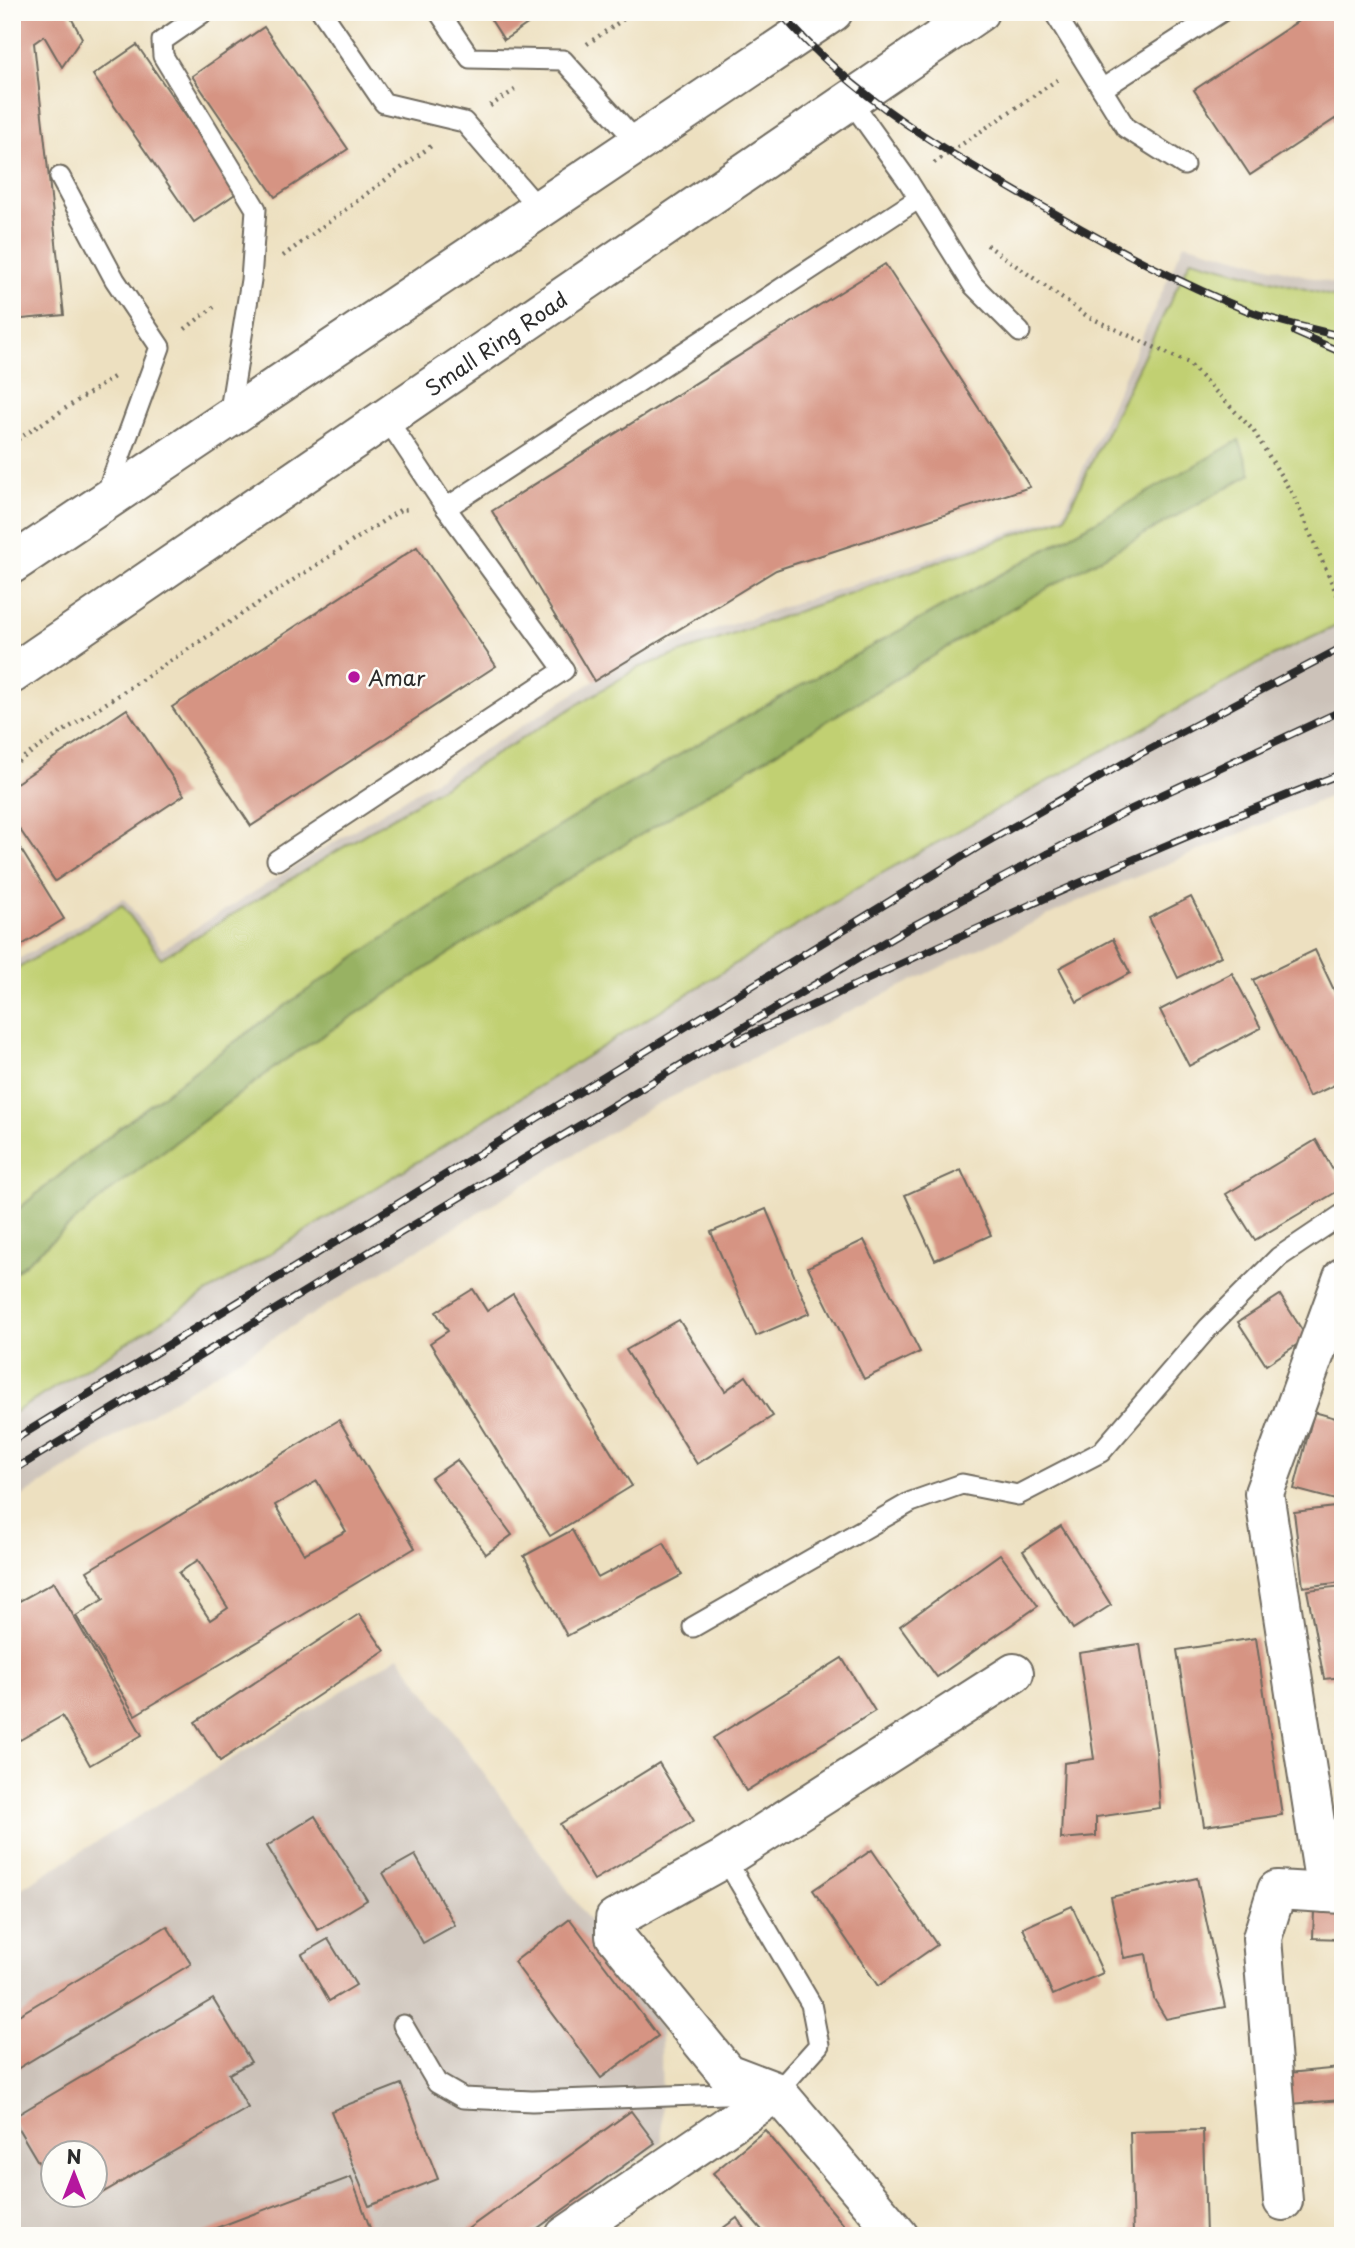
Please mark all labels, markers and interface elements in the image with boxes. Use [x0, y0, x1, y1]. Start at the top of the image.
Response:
street label: Small Ring Road [418, 283, 573, 403]
place label: Amar [368, 661, 426, 693]
marker: Amar [346, 669, 362, 685]
north arrow [38, 2140, 108, 2210]
text: N [66, 2142, 82, 2170]

